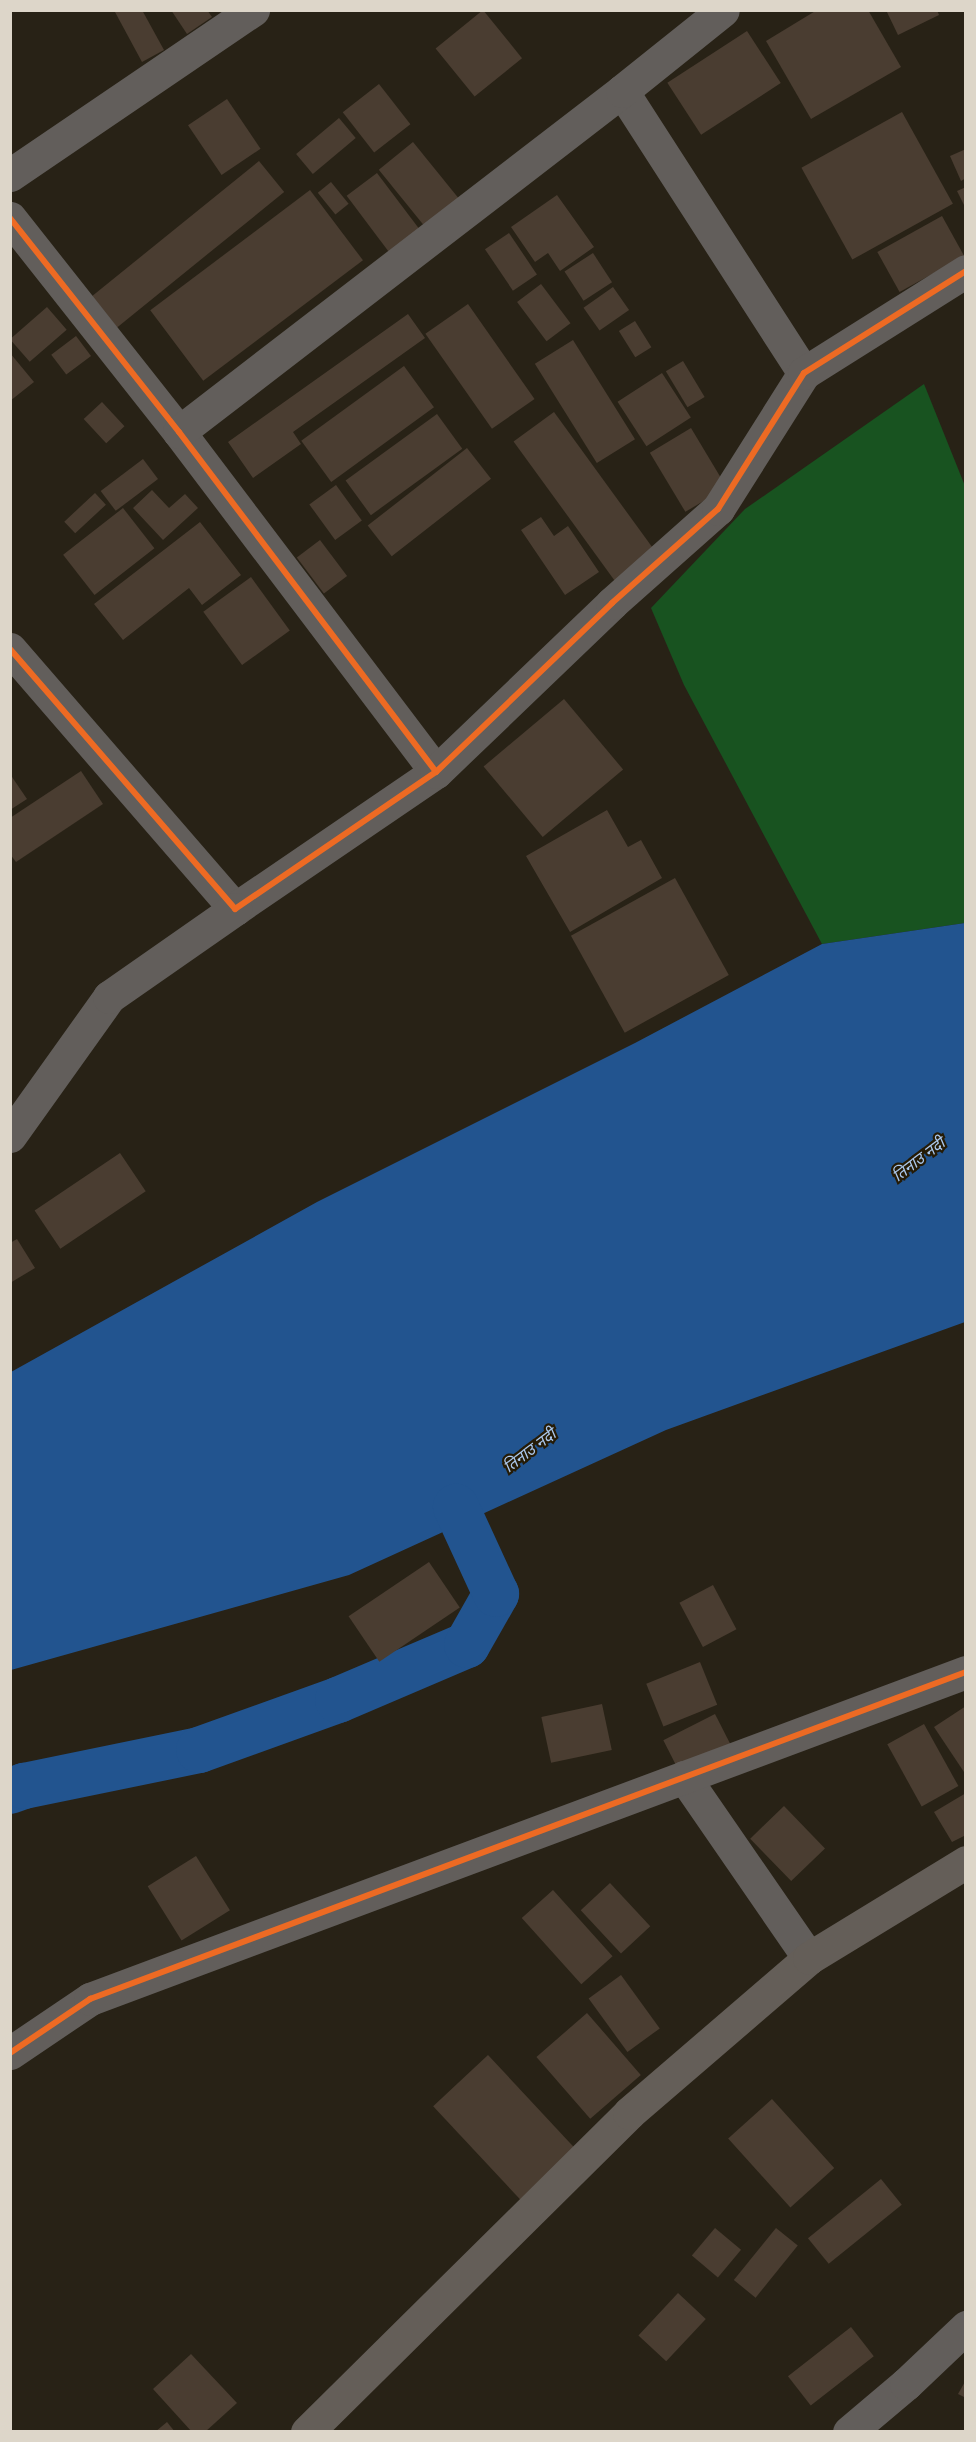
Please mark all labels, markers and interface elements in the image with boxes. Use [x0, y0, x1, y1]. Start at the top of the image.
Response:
water label: तिनाउ नदी [889, 1134, 949, 1186]
water label: तिनाउ नदी [500, 1425, 560, 1477]

